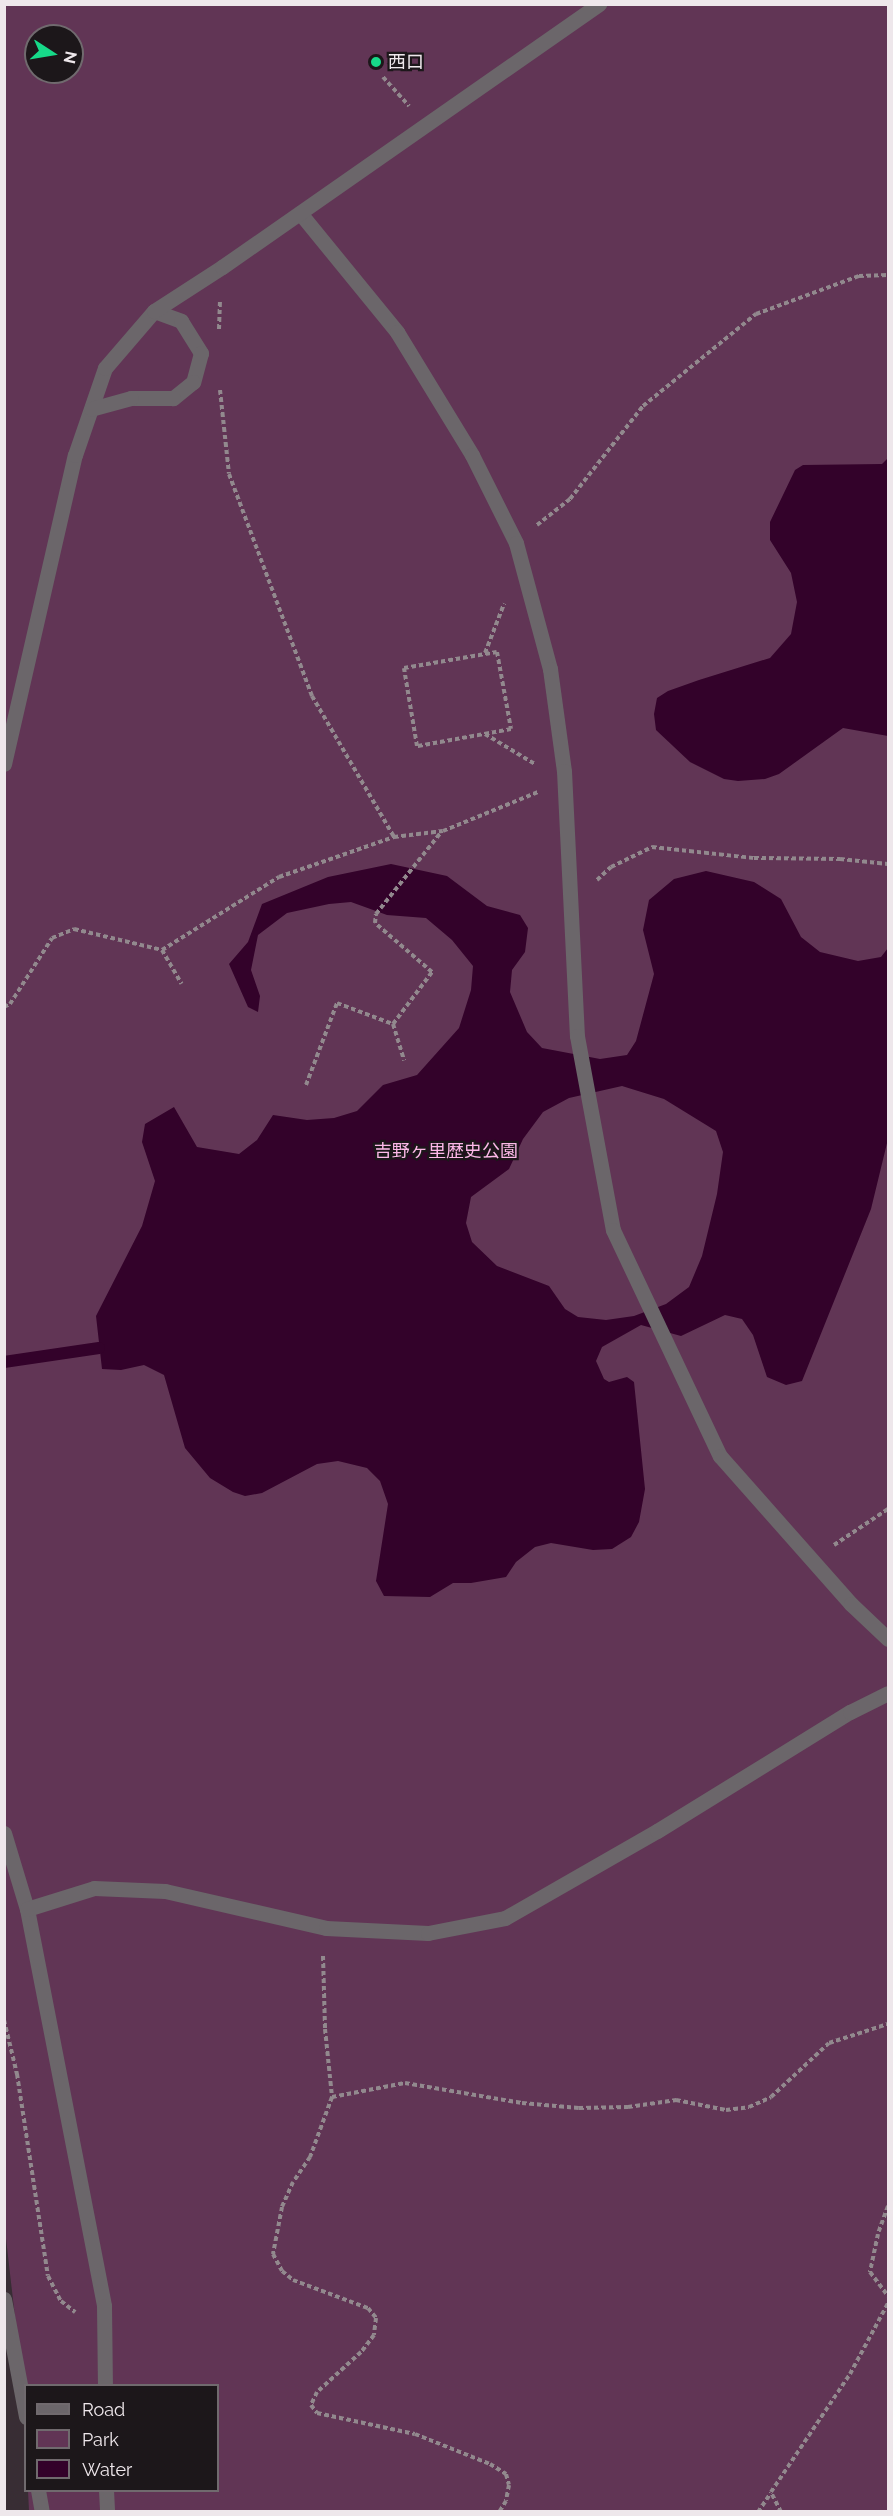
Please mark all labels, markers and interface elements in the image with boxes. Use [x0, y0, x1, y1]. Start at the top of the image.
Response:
north arrow [24, 24, 84, 84]
text: N [60, 49, 81, 65]
place label: 西口 [388, 51, 424, 73]
marker: 西口 [369, 55, 383, 69]
park label: 吉野ヶ里歴史公園 [374, 1140, 518, 1162]
legend [24, 2384, 219, 2492]
text: Road [82, 2399, 125, 2420]
text: Park [82, 2429, 119, 2450]
text: Water [82, 2459, 132, 2480]

